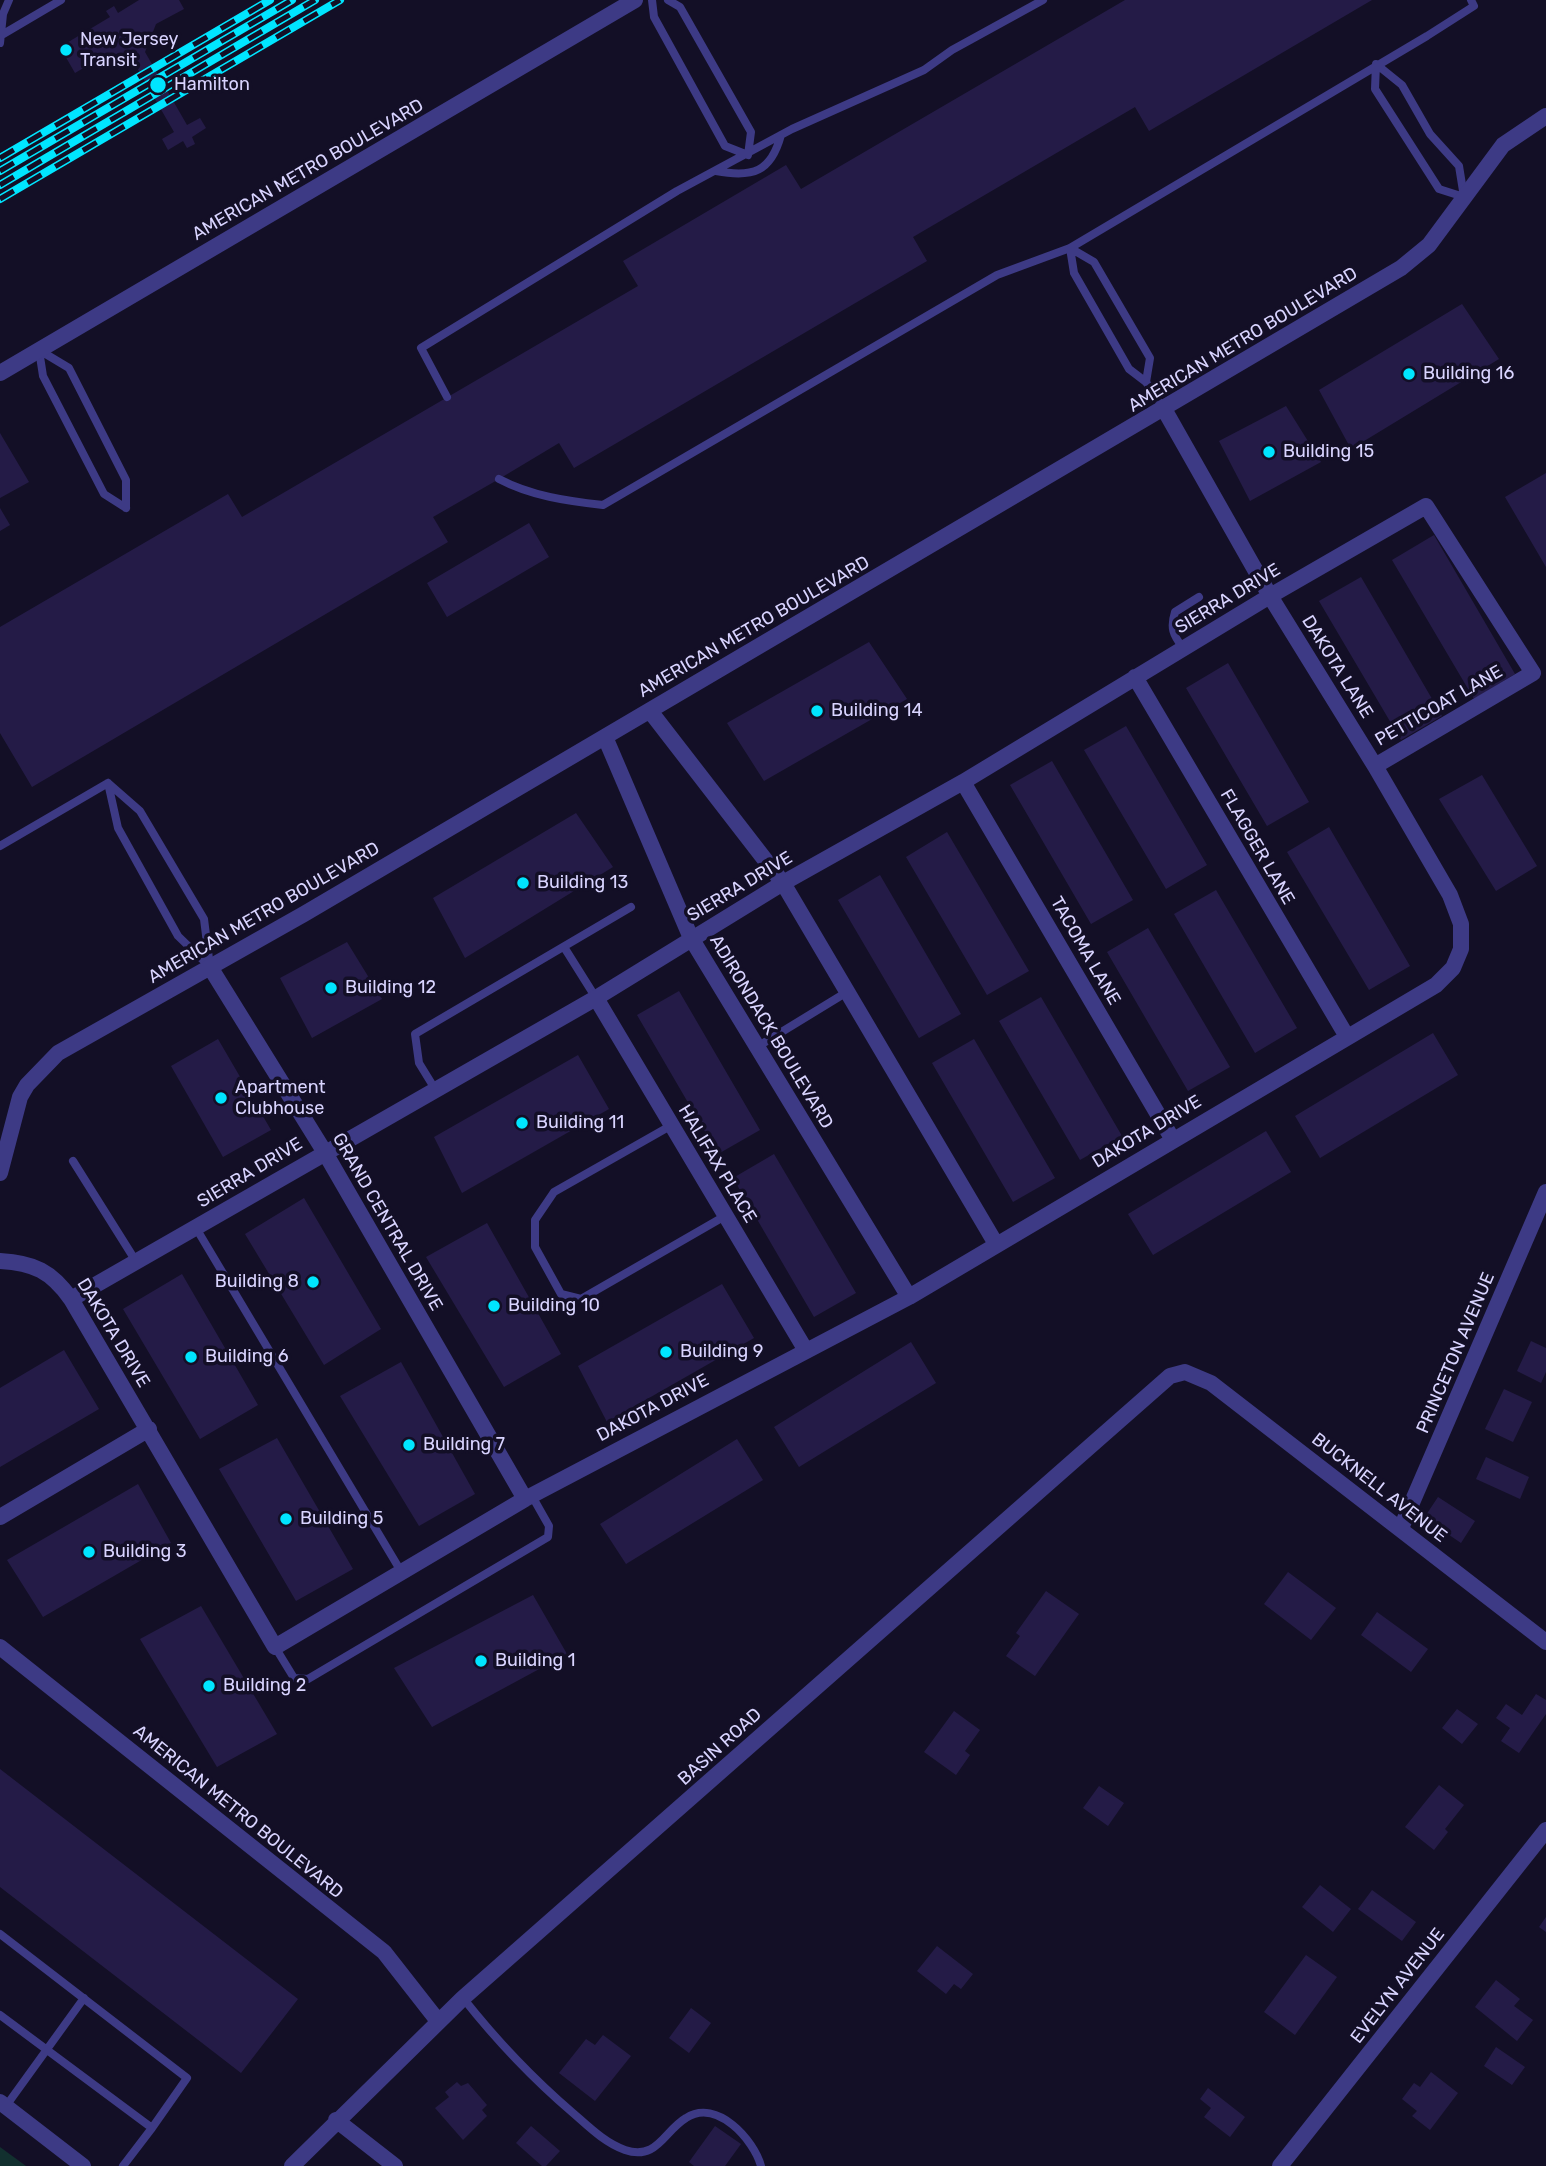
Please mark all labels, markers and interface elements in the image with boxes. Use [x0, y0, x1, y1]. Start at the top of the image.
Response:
place label: New Jersey Transit [80, 29, 178, 72]
marker: New Jersey Transit [58, 42, 74, 58]
place label: Hamilton [174, 74, 250, 96]
marker: Hamilton [148, 75, 168, 95]
street label: AMERICAN METRO BOULEVARD [188, 95, 428, 245]
street label: AMERICAN METRO BOULEVARD [1124, 263, 1362, 417]
place label: Building 16 [1423, 363, 1514, 385]
marker: Building 16 [1401, 366, 1417, 382]
place label: Building 15 [1283, 441, 1374, 463]
marker: Building 15 [1261, 444, 1277, 460]
street label: AMERICAN METRO BOULEVARD [634, 552, 874, 702]
street label: SIERRA DRIVE [1171, 559, 1285, 639]
street label: DAKOTA LANE [1297, 611, 1377, 723]
street label: PETTICOAT LANE [1372, 661, 1506, 751]
place label: Building 14 [831, 700, 923, 722]
marker: Building 14 [809, 703, 825, 719]
street label: FLAGGER LANE [1215, 785, 1299, 909]
street label: AMERICAN METRO BOULEVARD [144, 838, 384, 988]
street label: SIERRA DRIVE [683, 847, 797, 927]
place label: Building 13 [537, 872, 628, 894]
marker: Building 13 [515, 875, 531, 891]
street label: TACOMA LANE [1045, 893, 1125, 1009]
street label: ADIRONDACK BOULEVARD [705, 931, 837, 1133]
place label: Building 12 [345, 977, 436, 999]
marker: Building 12 [323, 980, 339, 996]
place label: Apartment Clubhouse [235, 1077, 325, 1120]
marker: Apartment Clubhouse [213, 1090, 229, 1106]
street label: DAKOTA DRIVE [1088, 1091, 1206, 1173]
street label: HALIFAX PLACE [673, 1101, 761, 1227]
place label: Building 11 [536, 1112, 624, 1134]
marker: Building 11 [514, 1115, 530, 1131]
street label: GRAND CENTRAL DRIVE [327, 1129, 447, 1315]
street label: SIERRA DRIVE [193, 1133, 307, 1213]
street label: PRINCETON AVENUE [1412, 1269, 1500, 1437]
place label: Building 8 [215, 1271, 299, 1293]
street label: DAKOTA DRIVE [72, 1274, 154, 1392]
marker: Building 8 [305, 1274, 321, 1290]
place label: Building 10 [508, 1295, 600, 1317]
marker: Building 10 [486, 1298, 502, 1314]
place label: Building 9 [680, 1341, 763, 1363]
marker: Building 9 [658, 1344, 674, 1360]
place label: Building 6 [205, 1346, 289, 1368]
marker: Building 6 [183, 1349, 199, 1365]
street label: DAKOTA DRIVE [593, 1369, 713, 1447]
street label: BUCKNELL AVENUE [1307, 1429, 1451, 1547]
place label: Building 7 [423, 1434, 505, 1456]
marker: Building 7 [401, 1437, 417, 1453]
place label: Building 5 [300, 1508, 383, 1530]
marker: Building 5 [278, 1511, 294, 1527]
place label: Building 3 [103, 1541, 187, 1563]
marker: Building 3 [81, 1544, 97, 1560]
place label: Building 1 [495, 1650, 575, 1672]
marker: Building 1 [473, 1653, 489, 1669]
place label: Building 2 [223, 1675, 306, 1697]
marker: Building 2 [201, 1678, 217, 1694]
street label: BASIN ROAD [674, 1704, 766, 1790]
street label: AMERICAN METRO BOULEVARD [129, 1721, 347, 1903]
street label: EVELYN AVENUE [1346, 1924, 1450, 2048]

